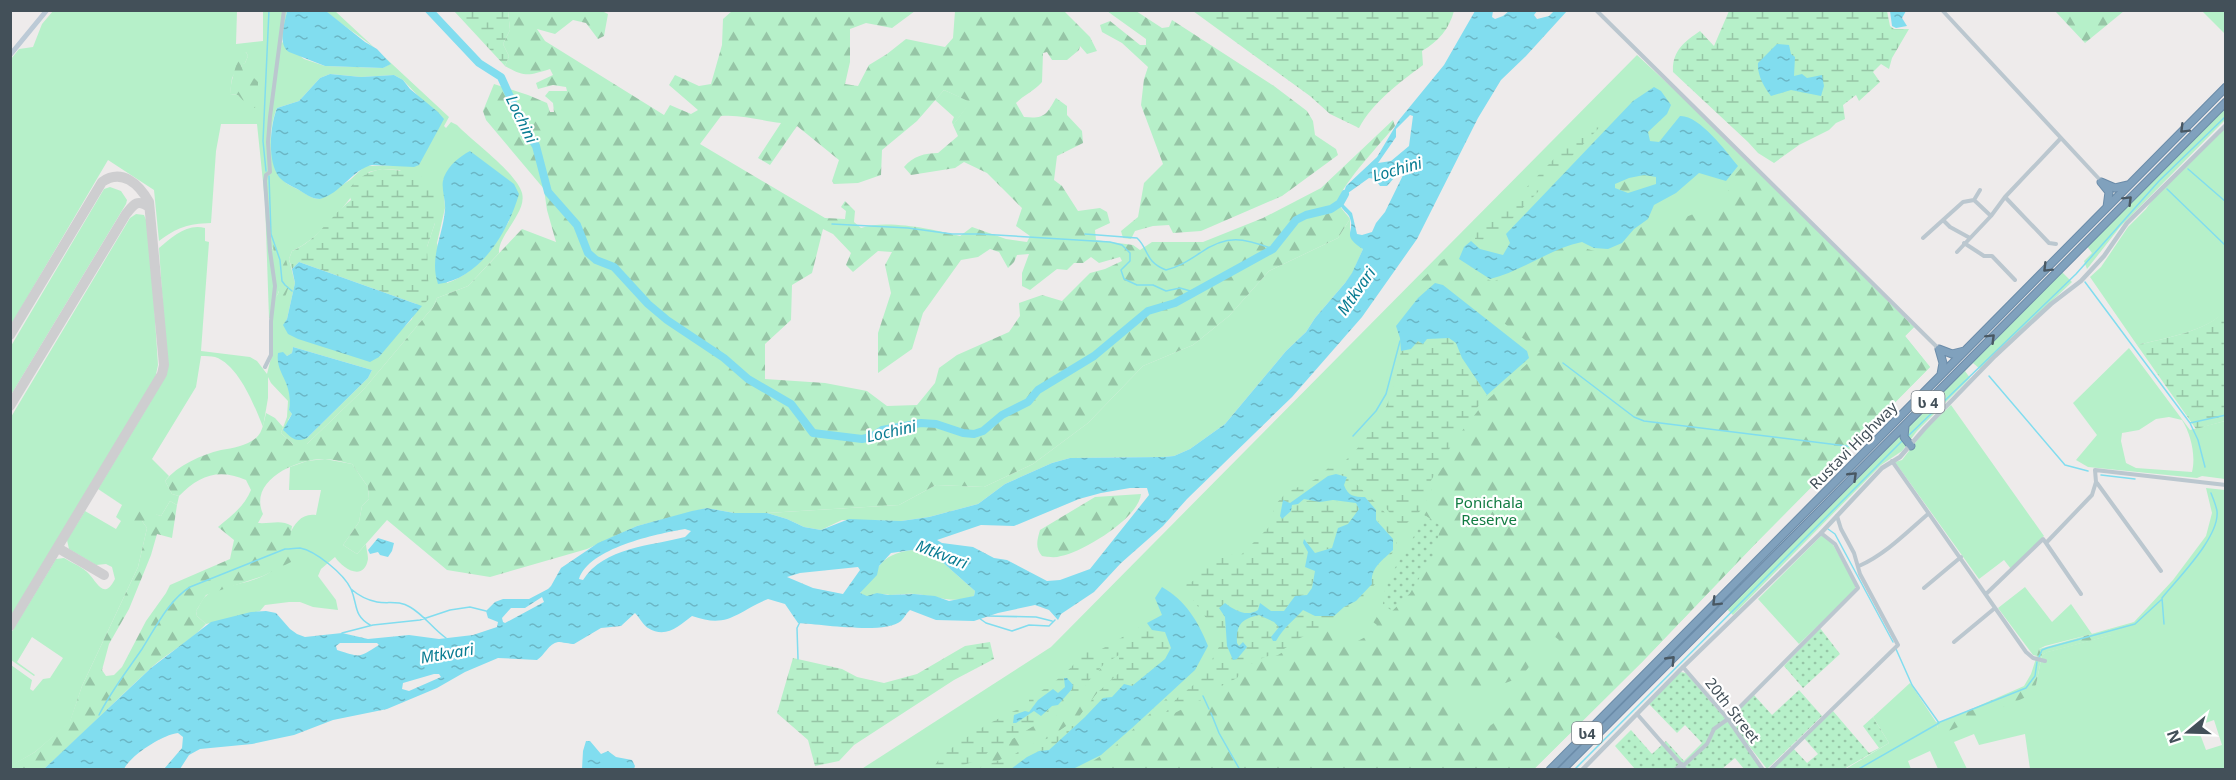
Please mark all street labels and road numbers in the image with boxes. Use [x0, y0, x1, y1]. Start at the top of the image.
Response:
road number: ს 4 [1912, 391, 1944, 413]
street label: Rustavi Highway [1805, 397, 1901, 493]
street label: 20th Street [1701, 673, 1765, 747]
road number: ს4 [1572, 722, 1602, 744]

